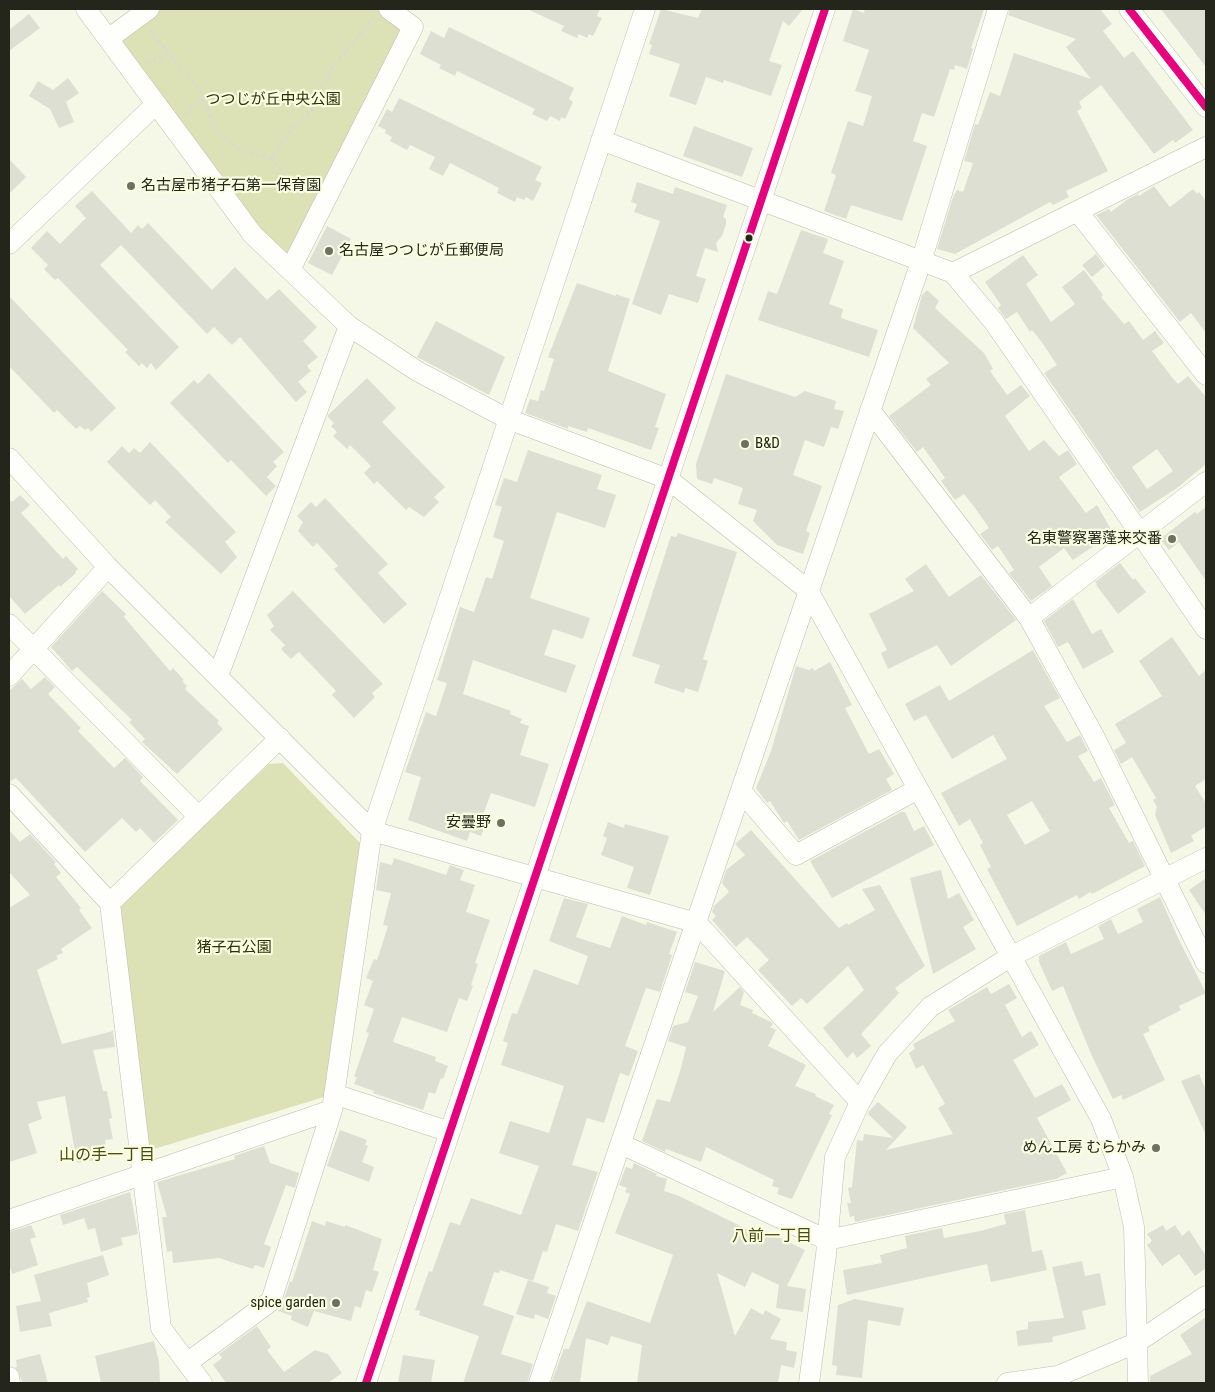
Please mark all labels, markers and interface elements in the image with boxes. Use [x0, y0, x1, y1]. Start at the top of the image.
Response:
park label: つつじが丘中央公園 [206, 91, 340, 109]
place label: 名古屋市猪子石第一保育園 [141, 177, 321, 195]
marker: 名古屋市猪子石第一保育園 [125, 180, 137, 192]
unlabelled marker [744, 233, 754, 243]
place label: 名古屋つつじが丘郵便局 [339, 242, 504, 260]
marker: 名古屋つつじが丘郵便局 [323, 245, 335, 257]
place label: B&D [755, 435, 780, 453]
marker: B&D [739, 438, 751, 450]
place label: 名東警察署蓬来交番 [1027, 530, 1162, 548]
marker: 名東警察署蓬来交番 [1166, 533, 1178, 545]
place label: 安曇野 [446, 814, 491, 832]
marker: 安曇野 [495, 817, 507, 829]
park label: 猪子石公園 [197, 939, 271, 957]
place label: めん工房 むらかみ [1023, 1139, 1146, 1157]
marker: めん工房 むらかみ [1150, 1142, 1162, 1154]
district label: 山の手一丁目 [59, 1146, 155, 1166]
district label: 八前一丁目 [732, 1227, 812, 1247]
place label: spice garden [250, 1294, 326, 1312]
marker: spice garden [330, 1297, 342, 1309]

